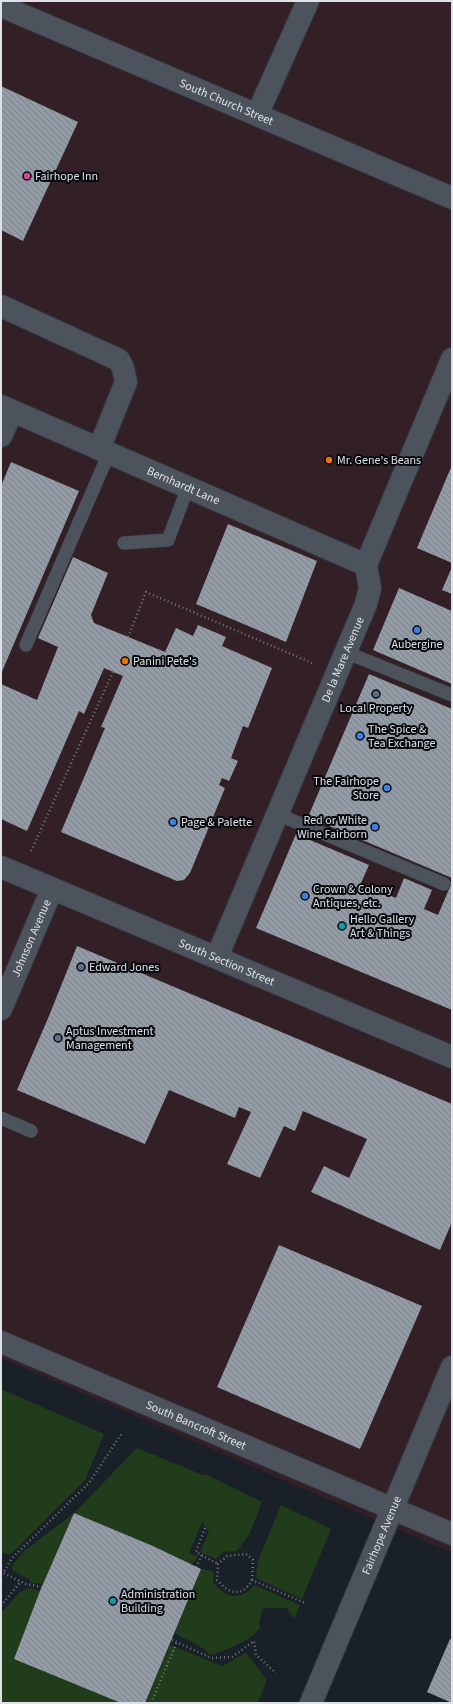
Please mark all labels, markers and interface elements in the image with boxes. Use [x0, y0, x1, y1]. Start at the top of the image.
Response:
street label: South Church Street [177, 74, 276, 130]
place label: Fairhope Inn [35, 168, 98, 185]
marker: Fairhope Inn [22, 171, 32, 181]
place label: Mr. Gene's Beans [337, 452, 421, 469]
marker: Mr. Gene's Beans [324, 455, 334, 465]
street label: Bernhardt Lane [144, 462, 223, 509]
street label: De la Mare Avenue [317, 614, 368, 705]
marker: Aubergine [412, 625, 422, 635]
place label: Aubergine [391, 636, 443, 653]
place label: Panini Pete's [133, 653, 197, 670]
marker: Panini Pete's [120, 656, 130, 666]
marker: Local Property [371, 689, 381, 699]
place label: Local Property [340, 700, 413, 717]
place label: The Spice & Tea Exchange [368, 721, 435, 752]
marker: The Spice & Tea Exchange [355, 731, 365, 741]
place label: The Fairhope Store [313, 773, 379, 804]
marker: The Fairhope Store [382, 783, 392, 793]
place label: Red or White Wine Fairborn [297, 812, 367, 843]
place label: Page & Palette [181, 814, 252, 831]
marker: Page & Palette [168, 817, 178, 827]
marker: Red or White Wine Fairborn [370, 822, 380, 832]
place label: Crown & Colony Antiques, etc. [313, 881, 393, 912]
marker: Crown & Colony Antiques, etc. [300, 891, 310, 901]
street label: Johnson Avenue [7, 897, 55, 980]
place label: Hello Gallery Art & Things [350, 911, 415, 942]
marker: Hello Gallery Art & Things [337, 921, 347, 931]
street label: South Section Street [176, 934, 277, 990]
place label: Edward Jones [89, 959, 159, 976]
marker: Edward Jones [76, 962, 86, 972]
place label: Aptus Investment Management [66, 1023, 154, 1054]
marker: Aptus Investment Management [53, 1033, 63, 1043]
street label: South Bancroft Street [143, 1396, 249, 1454]
street label: Fairhope Avenue [357, 1493, 405, 1577]
place label: Administration Building [121, 1586, 195, 1617]
marker: Administration Building [108, 1596, 118, 1606]

